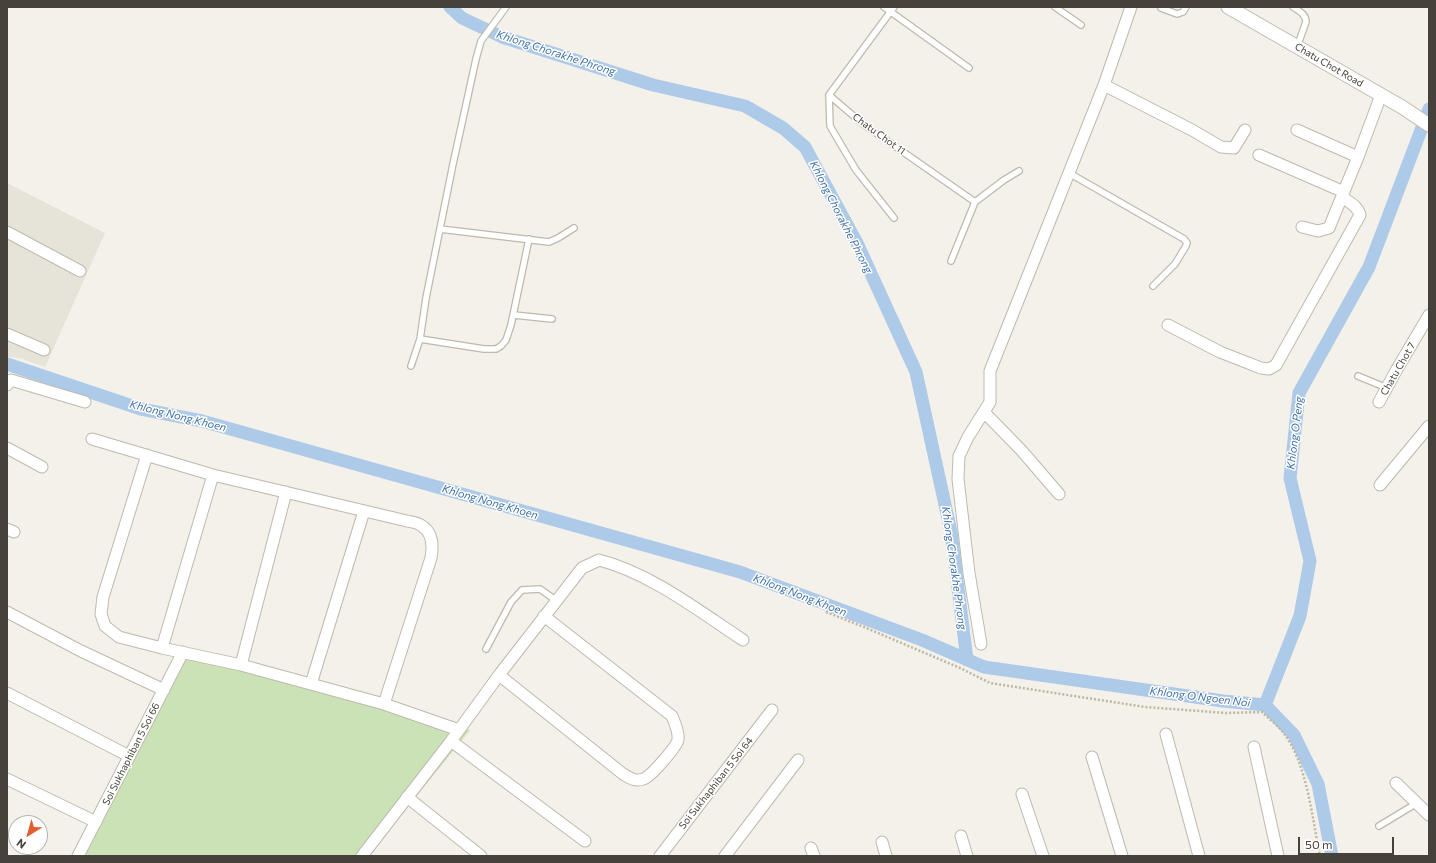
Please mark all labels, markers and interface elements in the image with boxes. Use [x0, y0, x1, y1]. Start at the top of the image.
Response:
water label: Khlong Chorakhe Phrong [495, 28, 617, 78]
street label: Chatu Chot Road [1293, 40, 1365, 90]
street label: Chatu Chot 11 [850, 111, 908, 157]
water label: Khlong Chorakhe Phrong [807, 159, 875, 275]
street label: Chatu Chot 7 [1378, 340, 1418, 398]
water label: Khlong O Peng [1284, 396, 1306, 470]
water label: Khlong Nong Khoen [128, 398, 228, 434]
water label: Khlong Nong Khoen [441, 482, 539, 522]
water label: Khlong Chorakhe Phrong [939, 506, 969, 630]
water label: Khlong Nong Khoen [751, 571, 849, 619]
water label: Khlong O Ngoen Noi [1149, 684, 1251, 710]
street label: Soi Sukhaphiban 5 Soi 66 [100, 701, 162, 807]
street label: Soi Sukhaphiban 5 Soi 64 [676, 735, 756, 831]
north arrow [8, 815, 48, 855]
scale bar [1300, 829, 1396, 855]
text: N [14, 837, 28, 852]
text: 50 m [1305, 837, 1333, 851]

